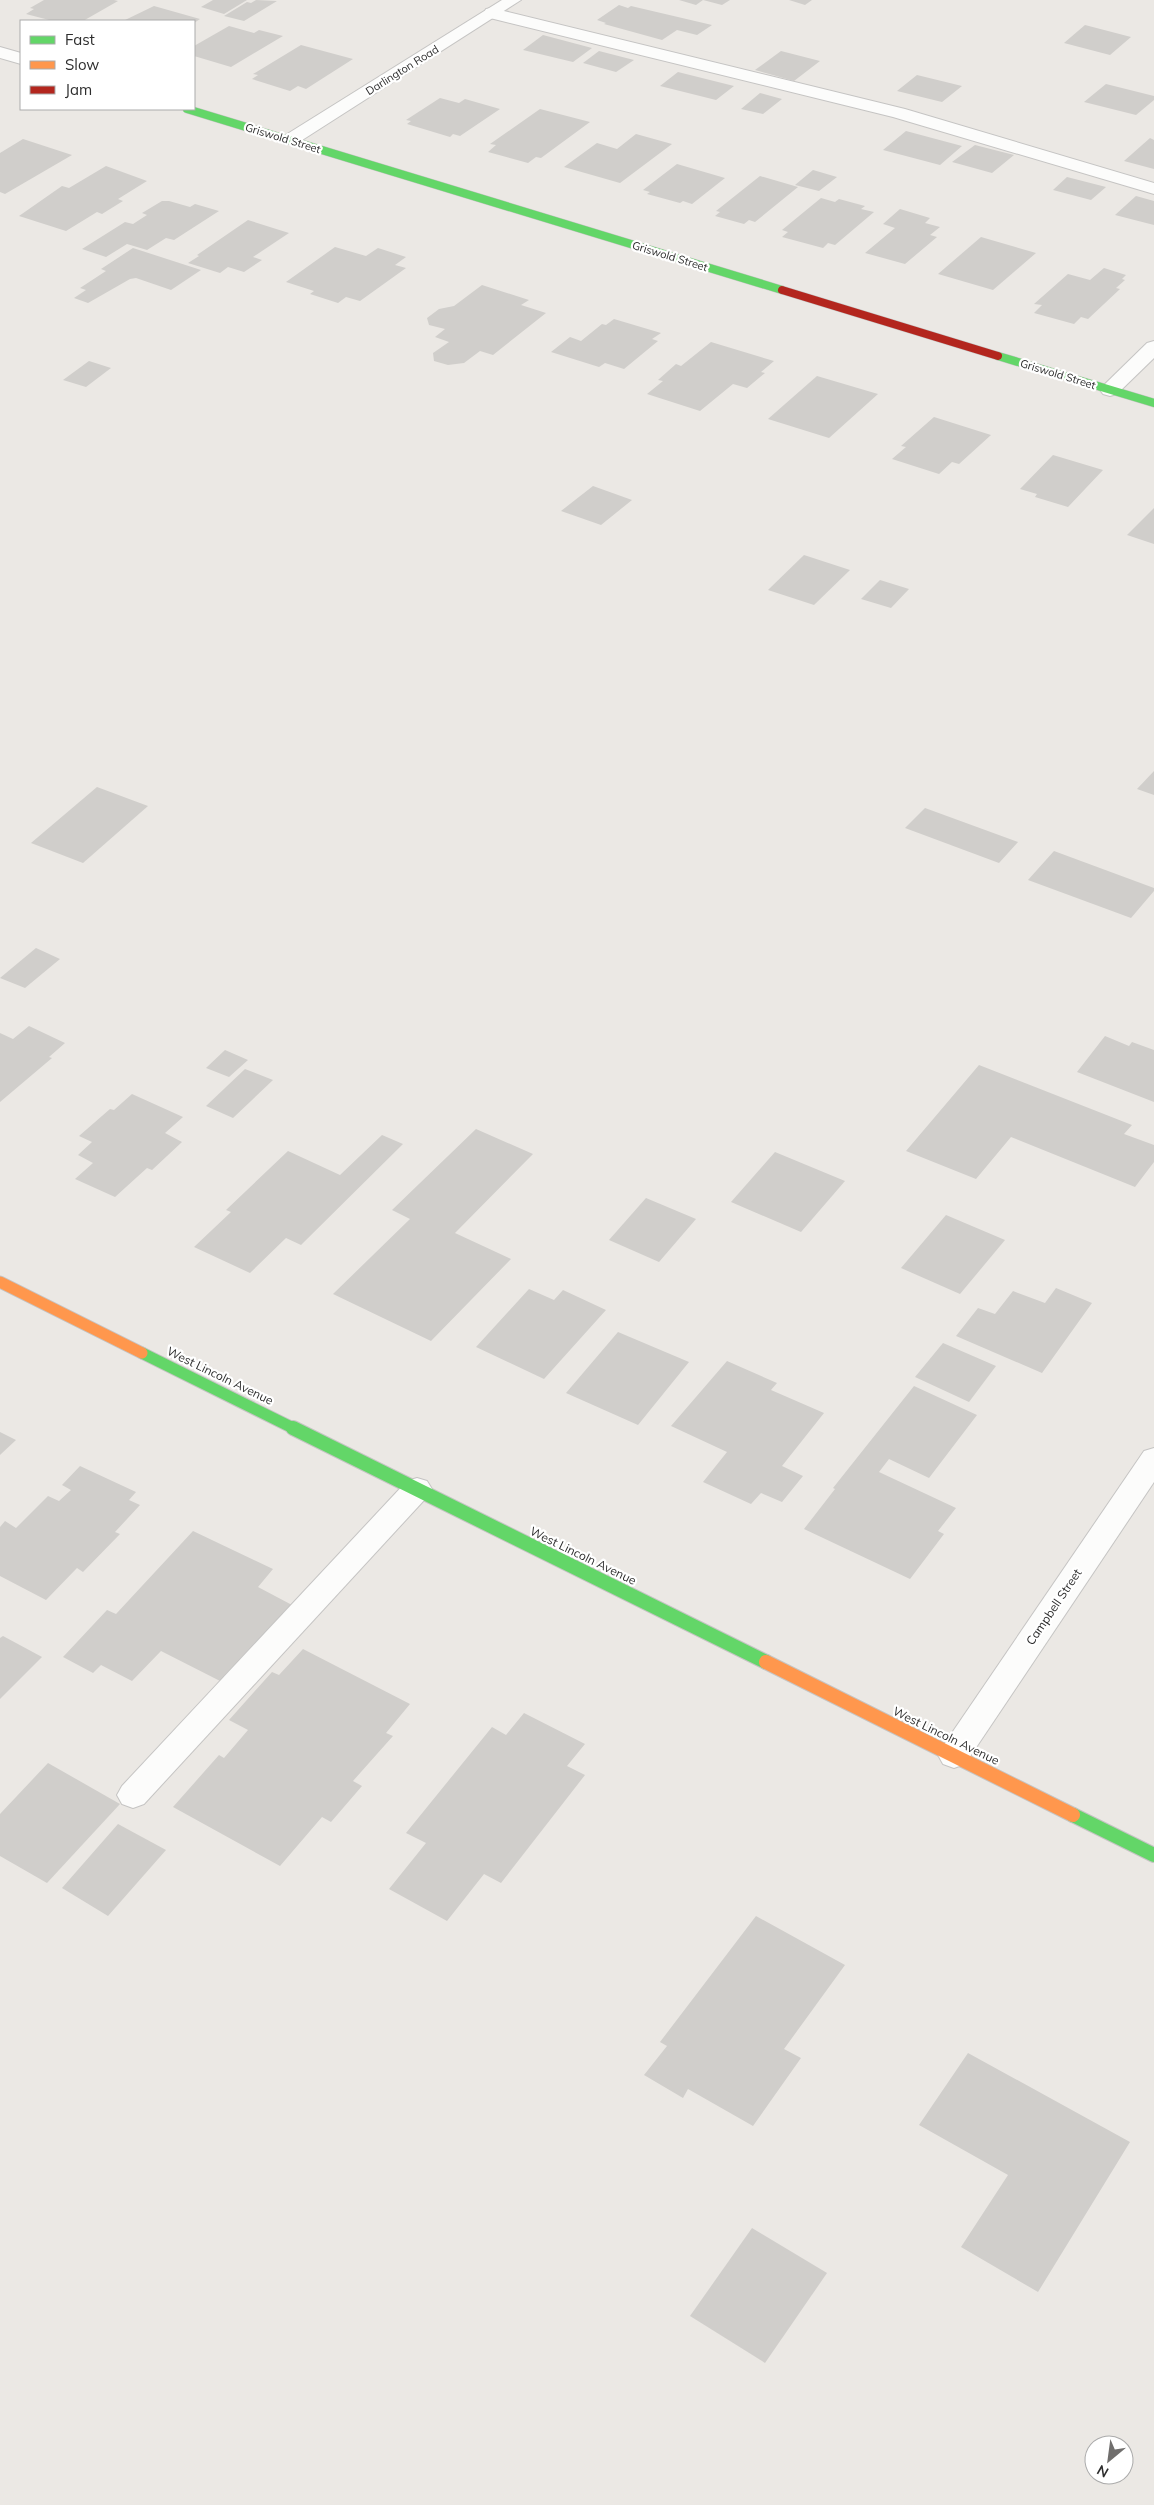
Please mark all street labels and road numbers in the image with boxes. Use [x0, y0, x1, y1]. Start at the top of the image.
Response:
street label: Darlington Road [363, 42, 441, 98]
street label: Griswold Street [244, 120, 323, 156]
street label: Griswold Street [631, 238, 710, 274]
street label: Griswold Street [1019, 356, 1098, 392]
street label: West Lincoln Avenue [165, 1343, 276, 1408]
street label: West Lincoln Avenue [528, 1523, 639, 1588]
street label: Campbell Street [1023, 1566, 1085, 1648]
street label: West Lincoln Avenue [891, 1703, 1002, 1768]

